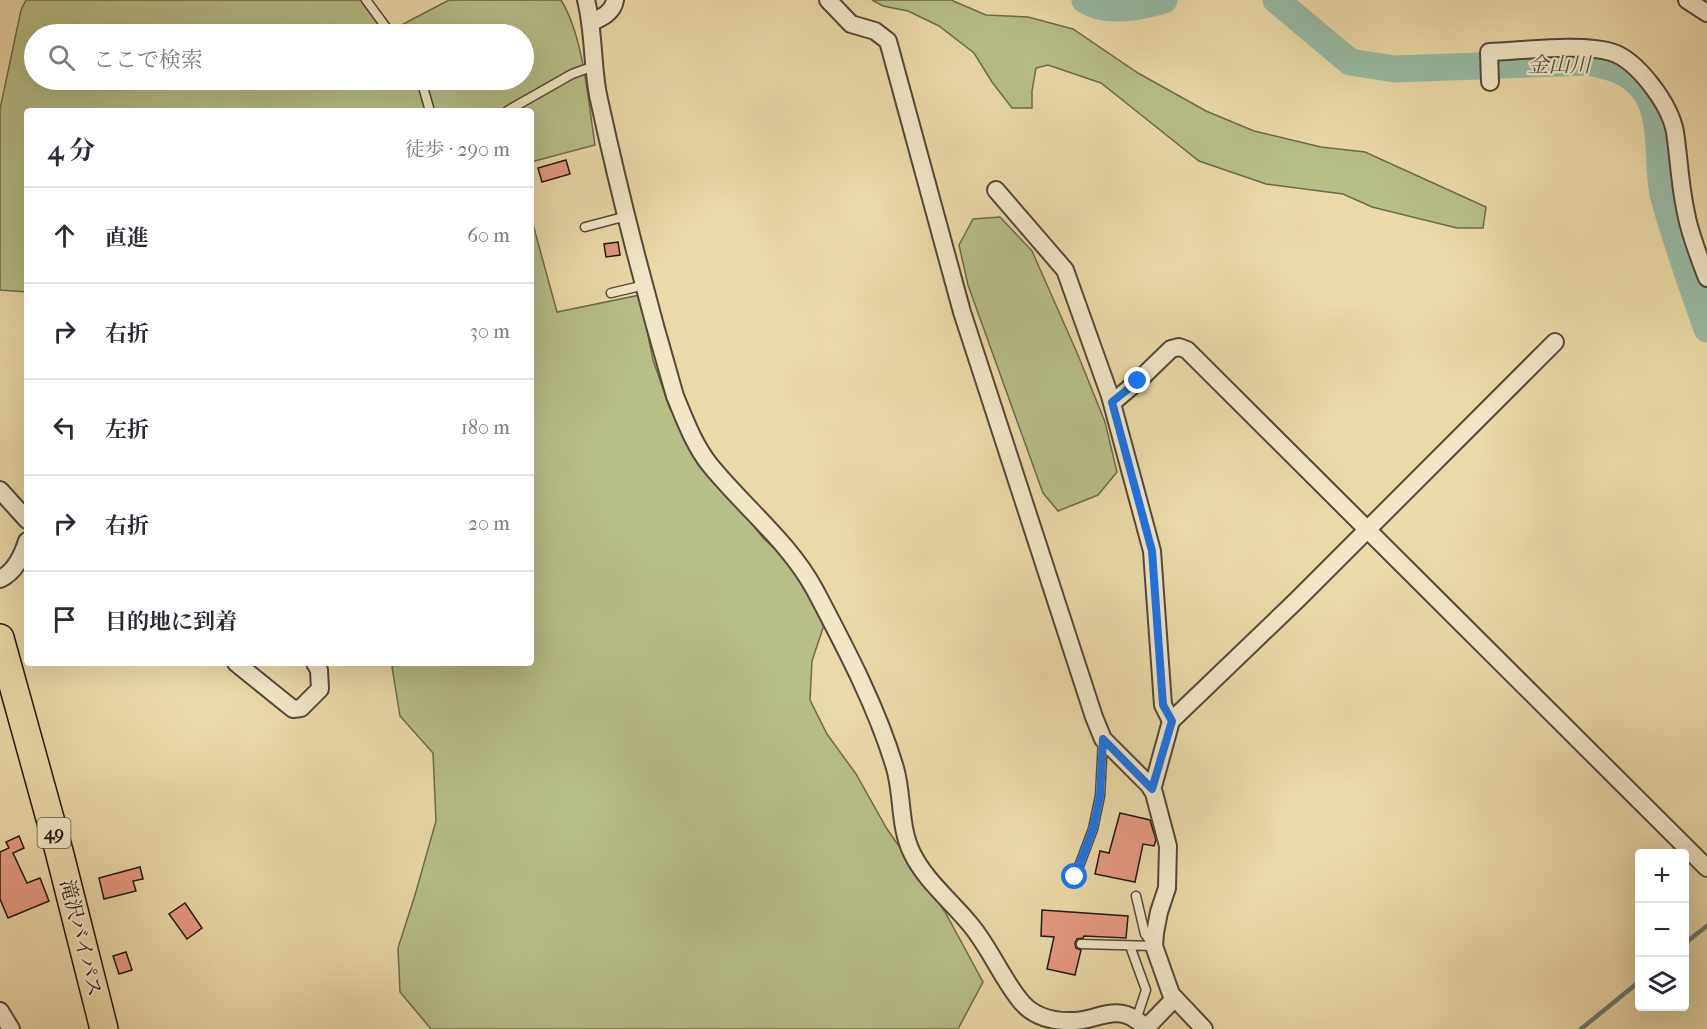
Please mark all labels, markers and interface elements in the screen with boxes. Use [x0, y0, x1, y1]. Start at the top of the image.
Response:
search box [24, 24, 534, 90]
icon: search [45, 41, 78, 74]
text: ここで検索 [93, 47, 203, 73]
water label: 金山川 [1528, 53, 1592, 77]
text: 4 分 [48, 135, 95, 166]
text: 徒歩 · 290 m [405, 138, 510, 161]
icon: ahead [48, 219, 81, 252]
text: 60 m [467, 224, 510, 247]
text: 直進 [105, 225, 149, 251]
icon: right [48, 315, 81, 348]
text: 30 m [470, 320, 510, 343]
text: 右折 [105, 321, 149, 347]
route end [1124, 367, 1150, 393]
icon: left [48, 411, 81, 444]
text: 180 m [461, 416, 510, 439]
text: 左折 [105, 417, 149, 443]
icon: right [48, 507, 81, 540]
text: 20 m [468, 512, 510, 535]
text: 右折 [105, 513, 149, 539]
icon: arrive [48, 603, 81, 636]
text: 目的地に到着 [105, 609, 237, 635]
road number: 49 [38, 818, 70, 848]
map controls [1635, 849, 1689, 1011]
button: + [1635, 849, 1689, 903]
route start [1061, 863, 1087, 889]
street label: 滝沢バイパス [55, 877, 107, 999]
button: − [1635, 903, 1689, 957]
button: layers [1635, 957, 1689, 1011]

